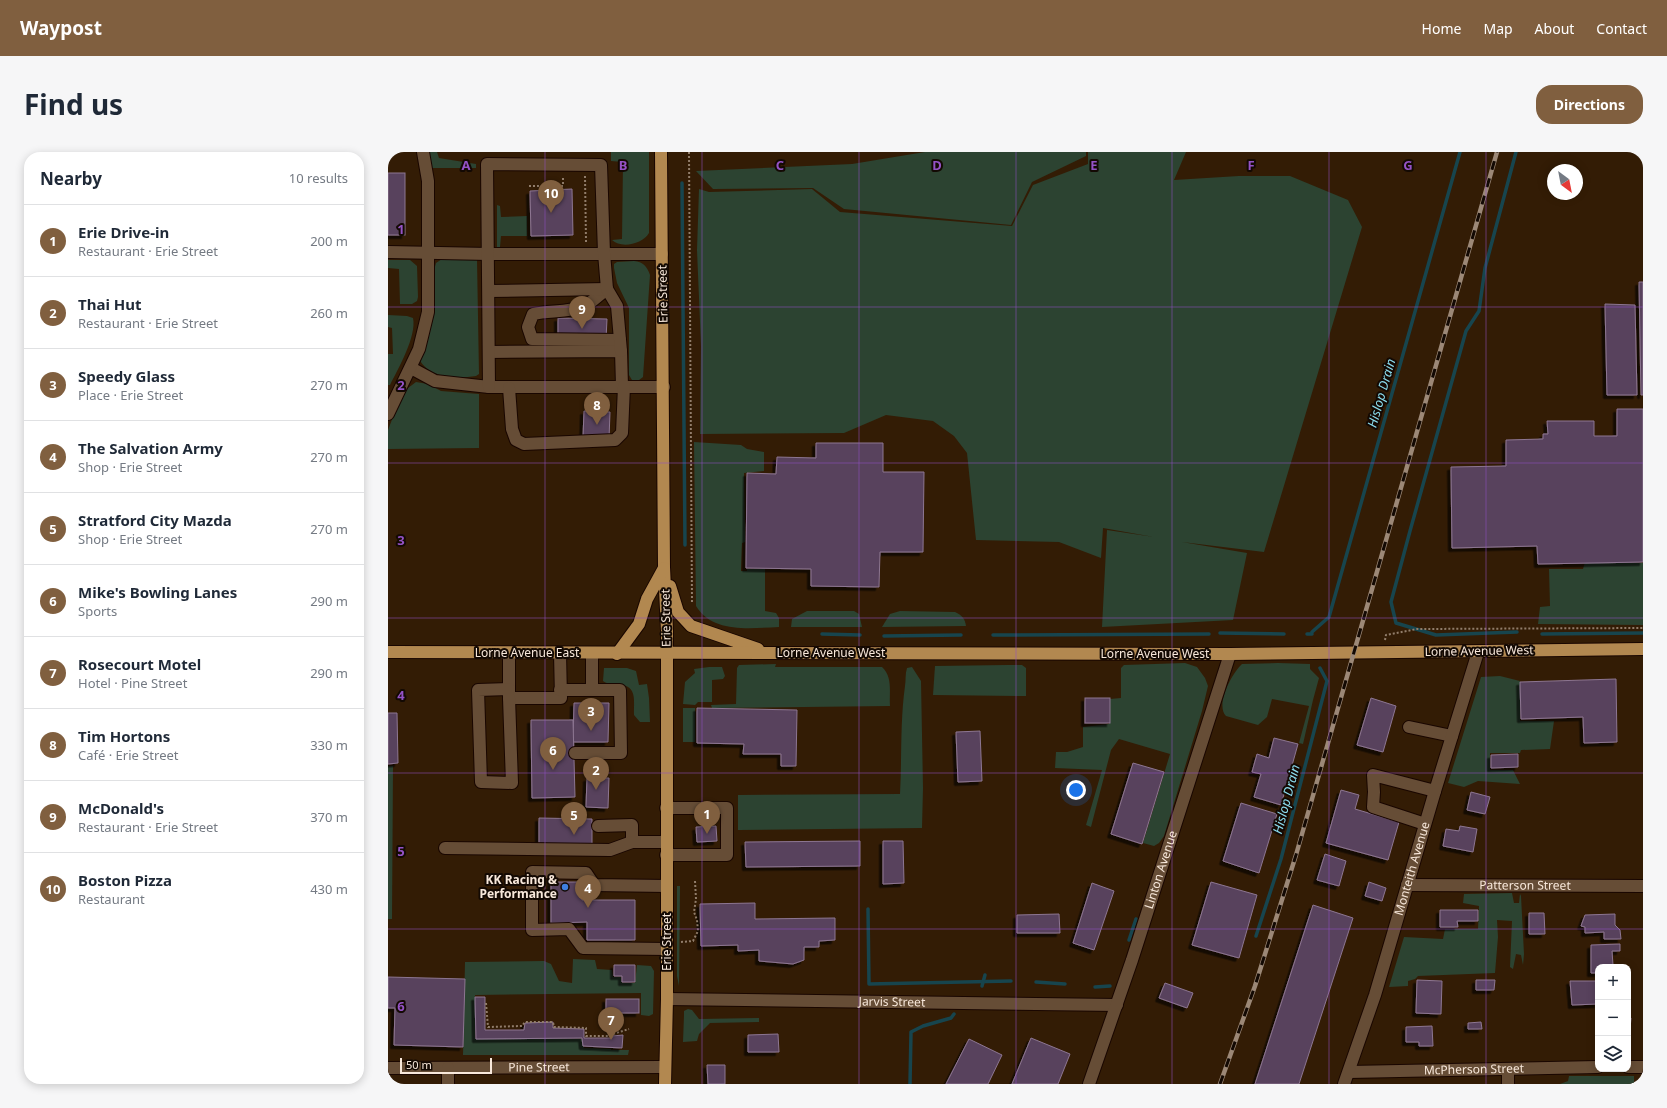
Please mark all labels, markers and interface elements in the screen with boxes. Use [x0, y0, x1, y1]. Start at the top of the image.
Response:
text: Waypost [20, 15, 102, 41]
text: Home [1422, 19, 1461, 38]
text: Map [1483, 19, 1513, 38]
text: About [1535, 19, 1574, 38]
text: Contact [1596, 19, 1647, 38]
text: Find us [24, 85, 123, 123]
button: Directions [1536, 85, 1643, 124]
text: A [462, 156, 471, 174]
text: B [619, 156, 627, 174]
text: C [776, 156, 784, 174]
text: D [932, 156, 942, 174]
text: E [1090, 156, 1098, 174]
text: F [1247, 156, 1255, 174]
text: G [1403, 156, 1413, 174]
north arrow [1547, 164, 1583, 200]
text: Nearby [40, 167, 102, 190]
text: 10 results [289, 169, 348, 187]
pin: 10 [538, 180, 564, 213]
text: 1 [397, 220, 405, 238]
text: Erie Drive-in [78, 222, 169, 242]
text: 1 [49, 232, 57, 250]
text: 200 m [310, 232, 348, 250]
text: Restaurant · Erie Street [78, 242, 218, 260]
street label: Erie Street [653, 264, 672, 323]
text: Thai Hut [78, 294, 142, 314]
pin: 9 [569, 296, 595, 329]
text: 2 [49, 304, 57, 322]
text: 260 m [310, 304, 348, 322]
text: Restaurant · Erie Street [78, 314, 218, 332]
water label: Hislop Drain [1363, 356, 1399, 430]
text: Speedy Glass [78, 366, 175, 386]
text: 3 [49, 376, 57, 394]
text: 270 m [310, 376, 348, 394]
text: 2 [397, 376, 405, 394]
text: Place · Erie Street [78, 386, 183, 404]
pin: 8 [584, 392, 610, 425]
text: The Salvation Army [78, 438, 223, 458]
text: 4 [49, 448, 57, 466]
text: 270 m [310, 448, 348, 466]
text: Shop · Erie Street [78, 458, 182, 476]
text: Stratford City Mazda [78, 510, 232, 530]
text: 5 [49, 520, 57, 538]
text: 270 m [310, 520, 348, 538]
text: Shop · Erie Street [78, 530, 182, 548]
text: 3 [397, 531, 405, 549]
text: Mike's Bowling Lanes [78, 582, 237, 602]
street label: Erie Street [656, 588, 675, 647]
text: 6 [49, 592, 57, 610]
text: 290 m [310, 592, 348, 610]
text: Sports [78, 602, 117, 620]
street label: Lorne Avenue West [1424, 641, 1534, 660]
street label: Lorne Avenue East [475, 644, 580, 661]
street label: Lorne Avenue West [777, 644, 886, 661]
street label: Lorne Avenue West [1101, 645, 1210, 662]
text: Rosecourt Motel [78, 654, 201, 674]
text: 7 [49, 664, 57, 682]
text: 290 m [310, 664, 348, 682]
text: Hotel · Pine Street [78, 674, 187, 692]
text: 4 [397, 686, 405, 704]
pin: 3 [578, 698, 604, 731]
text: Tim Hortons [78, 726, 170, 746]
text: 8 [49, 736, 57, 754]
text: 330 m [310, 736, 348, 754]
pin: 6 [540, 737, 566, 770]
text: Café · Erie Street [78, 746, 179, 764]
pin: 2 [583, 757, 609, 790]
water label: Hislop Drain [1268, 762, 1304, 836]
your location [1066, 780, 1086, 800]
text: McDonald's [78, 798, 164, 818]
pin: 1 [694, 801, 720, 834]
pin: 5 [561, 802, 587, 835]
text: 9 [49, 808, 57, 826]
text: 370 m [310, 808, 348, 826]
text: Restaurant · Erie Street [78, 818, 218, 836]
street label: Monteith Avenue [1390, 819, 1434, 917]
street label: Linton Avenue [1140, 828, 1181, 911]
text: 5 [397, 842, 405, 860]
text: Boston Pizza [78, 870, 172, 890]
place label: KK Racing & Performance [479, 871, 557, 902]
pin: 4 [575, 875, 601, 908]
street label: Patterson Street [1479, 876, 1571, 894]
text: 10 [46, 880, 60, 898]
text: 430 m [310, 880, 348, 898]
marker: KK Racing & Performance [560, 882, 570, 892]
text: Restaurant [78, 890, 145, 908]
street label: Erie Street [658, 912, 675, 971]
map controls [1595, 964, 1631, 1072]
button: + [1595, 964, 1631, 1000]
street label: Jarvis Street [858, 993, 926, 1010]
text: 6 [397, 997, 405, 1015]
button: − [1595, 1000, 1631, 1036]
pin: 7 [598, 1007, 624, 1040]
button: layers [1595, 1036, 1631, 1072]
scale bar [400, 1056, 492, 1075]
text: 50 m [406, 1057, 432, 1072]
street label: Pine Street [508, 1058, 570, 1076]
street label: McPherson Street [1424, 1059, 1525, 1078]

